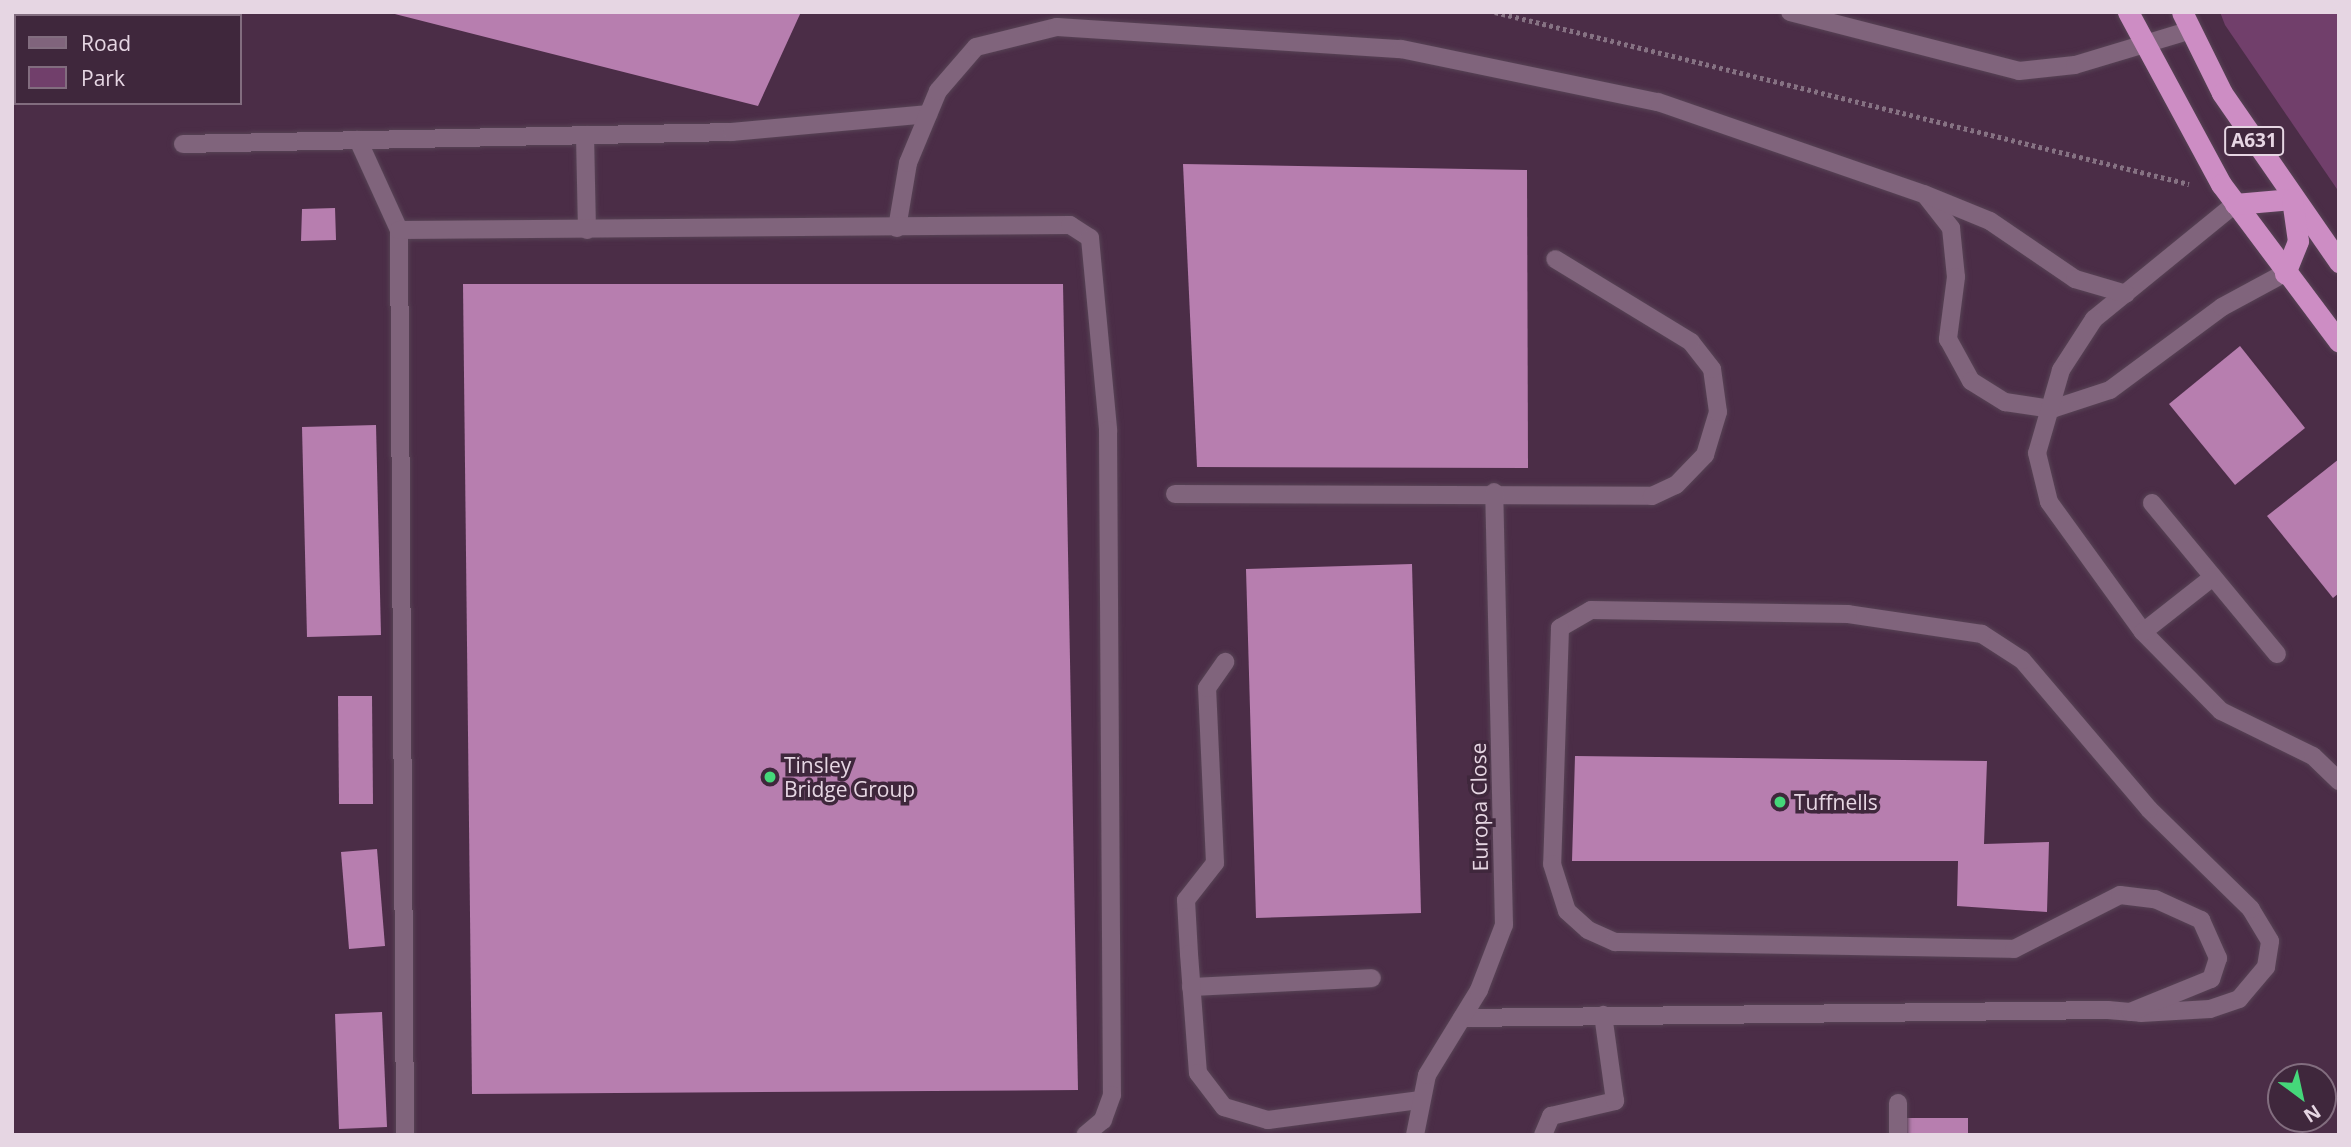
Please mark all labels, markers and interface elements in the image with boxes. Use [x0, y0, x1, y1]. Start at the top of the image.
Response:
legend [14, 14, 242, 105]
text: Road [81, 29, 131, 57]
text: Park [81, 64, 125, 92]
road number: A631 [2222, 125, 2286, 156]
street label: Europa Close [1465, 742, 1493, 872]
place label: Tinsley Bridge Group [784, 752, 915, 802]
marker: Tinsley Bridge Group [762, 769, 778, 785]
place label: Tuffnells [1794, 789, 1878, 815]
marker: Tuffnells [1772, 794, 1788, 810]
north arrow [2267, 1063, 2337, 1133]
text: N [2299, 1099, 2326, 1129]

